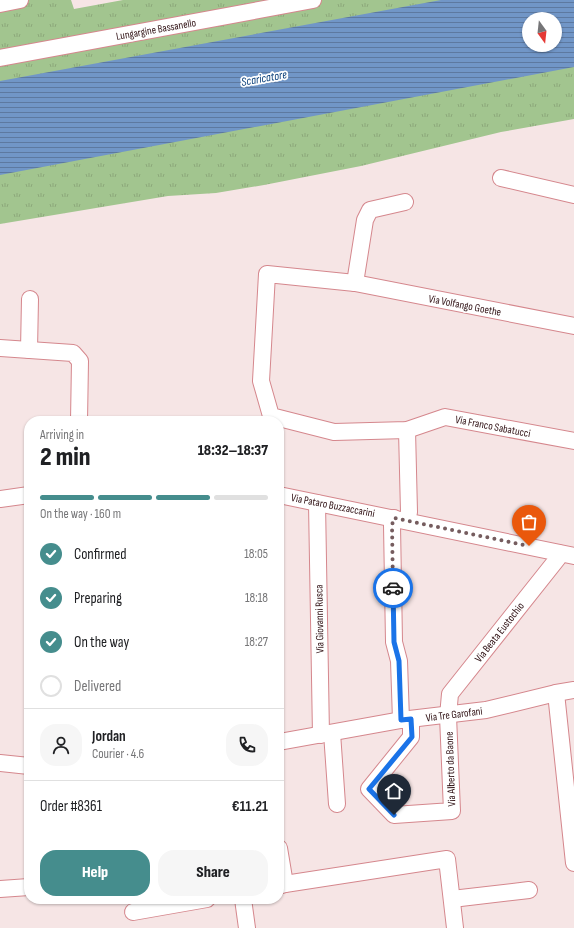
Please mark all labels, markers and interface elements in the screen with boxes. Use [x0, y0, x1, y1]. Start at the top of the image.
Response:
north arrow [522, 12, 562, 52]
map controls [522, 12, 562, 52]
street label: Lungargine Bassanello [115, 16, 198, 43]
water label: Scaricatore [240, 67, 288, 90]
street label: Via Volfango Goethe [427, 292, 502, 319]
street label: Via Franco Sabatucci [454, 413, 532, 440]
text: Arriving in [40, 427, 84, 443]
text: 18:32–18:37 [198, 441, 268, 460]
text: 2 min [40, 442, 90, 473]
street label: Via Pataro Buzzaccarini [290, 491, 376, 520]
pin [512, 505, 546, 546]
text: On the way · 160 m [40, 506, 121, 522]
icon: bag [518, 511, 540, 533]
icon: check [40, 543, 62, 565]
text: Confirmed [74, 545, 127, 564]
text: 18:05 [244, 546, 268, 562]
courier [373, 568, 413, 608]
icon: car [382, 577, 404, 599]
street label: Via Giovanni Rusca [312, 585, 327, 653]
icon: check [40, 587, 62, 609]
text: Preparing [74, 589, 122, 608]
text: 18:18 [245, 590, 268, 606]
street label: Via Beata Eustochio [472, 599, 527, 665]
icon: check [40, 631, 62, 653]
text: On the way [74, 633, 129, 652]
text: 18:27 [245, 634, 268, 650]
text: Delivered [74, 677, 121, 696]
street label: Via Tre Garofani [425, 705, 483, 724]
button: person [40, 724, 82, 766]
button: phone [226, 724, 268, 766]
text: Jordan [92, 727, 126, 746]
street label: Via Alberto da Baone [443, 731, 458, 807]
text: Courier · 4.6 [92, 746, 144, 762]
pin [377, 774, 411, 815]
icon: home [383, 780, 405, 802]
text: Order #8361 [40, 797, 102, 816]
text: €11.21 [232, 797, 268, 816]
button: Help [40, 850, 150, 896]
button: Share [158, 850, 268, 896]

